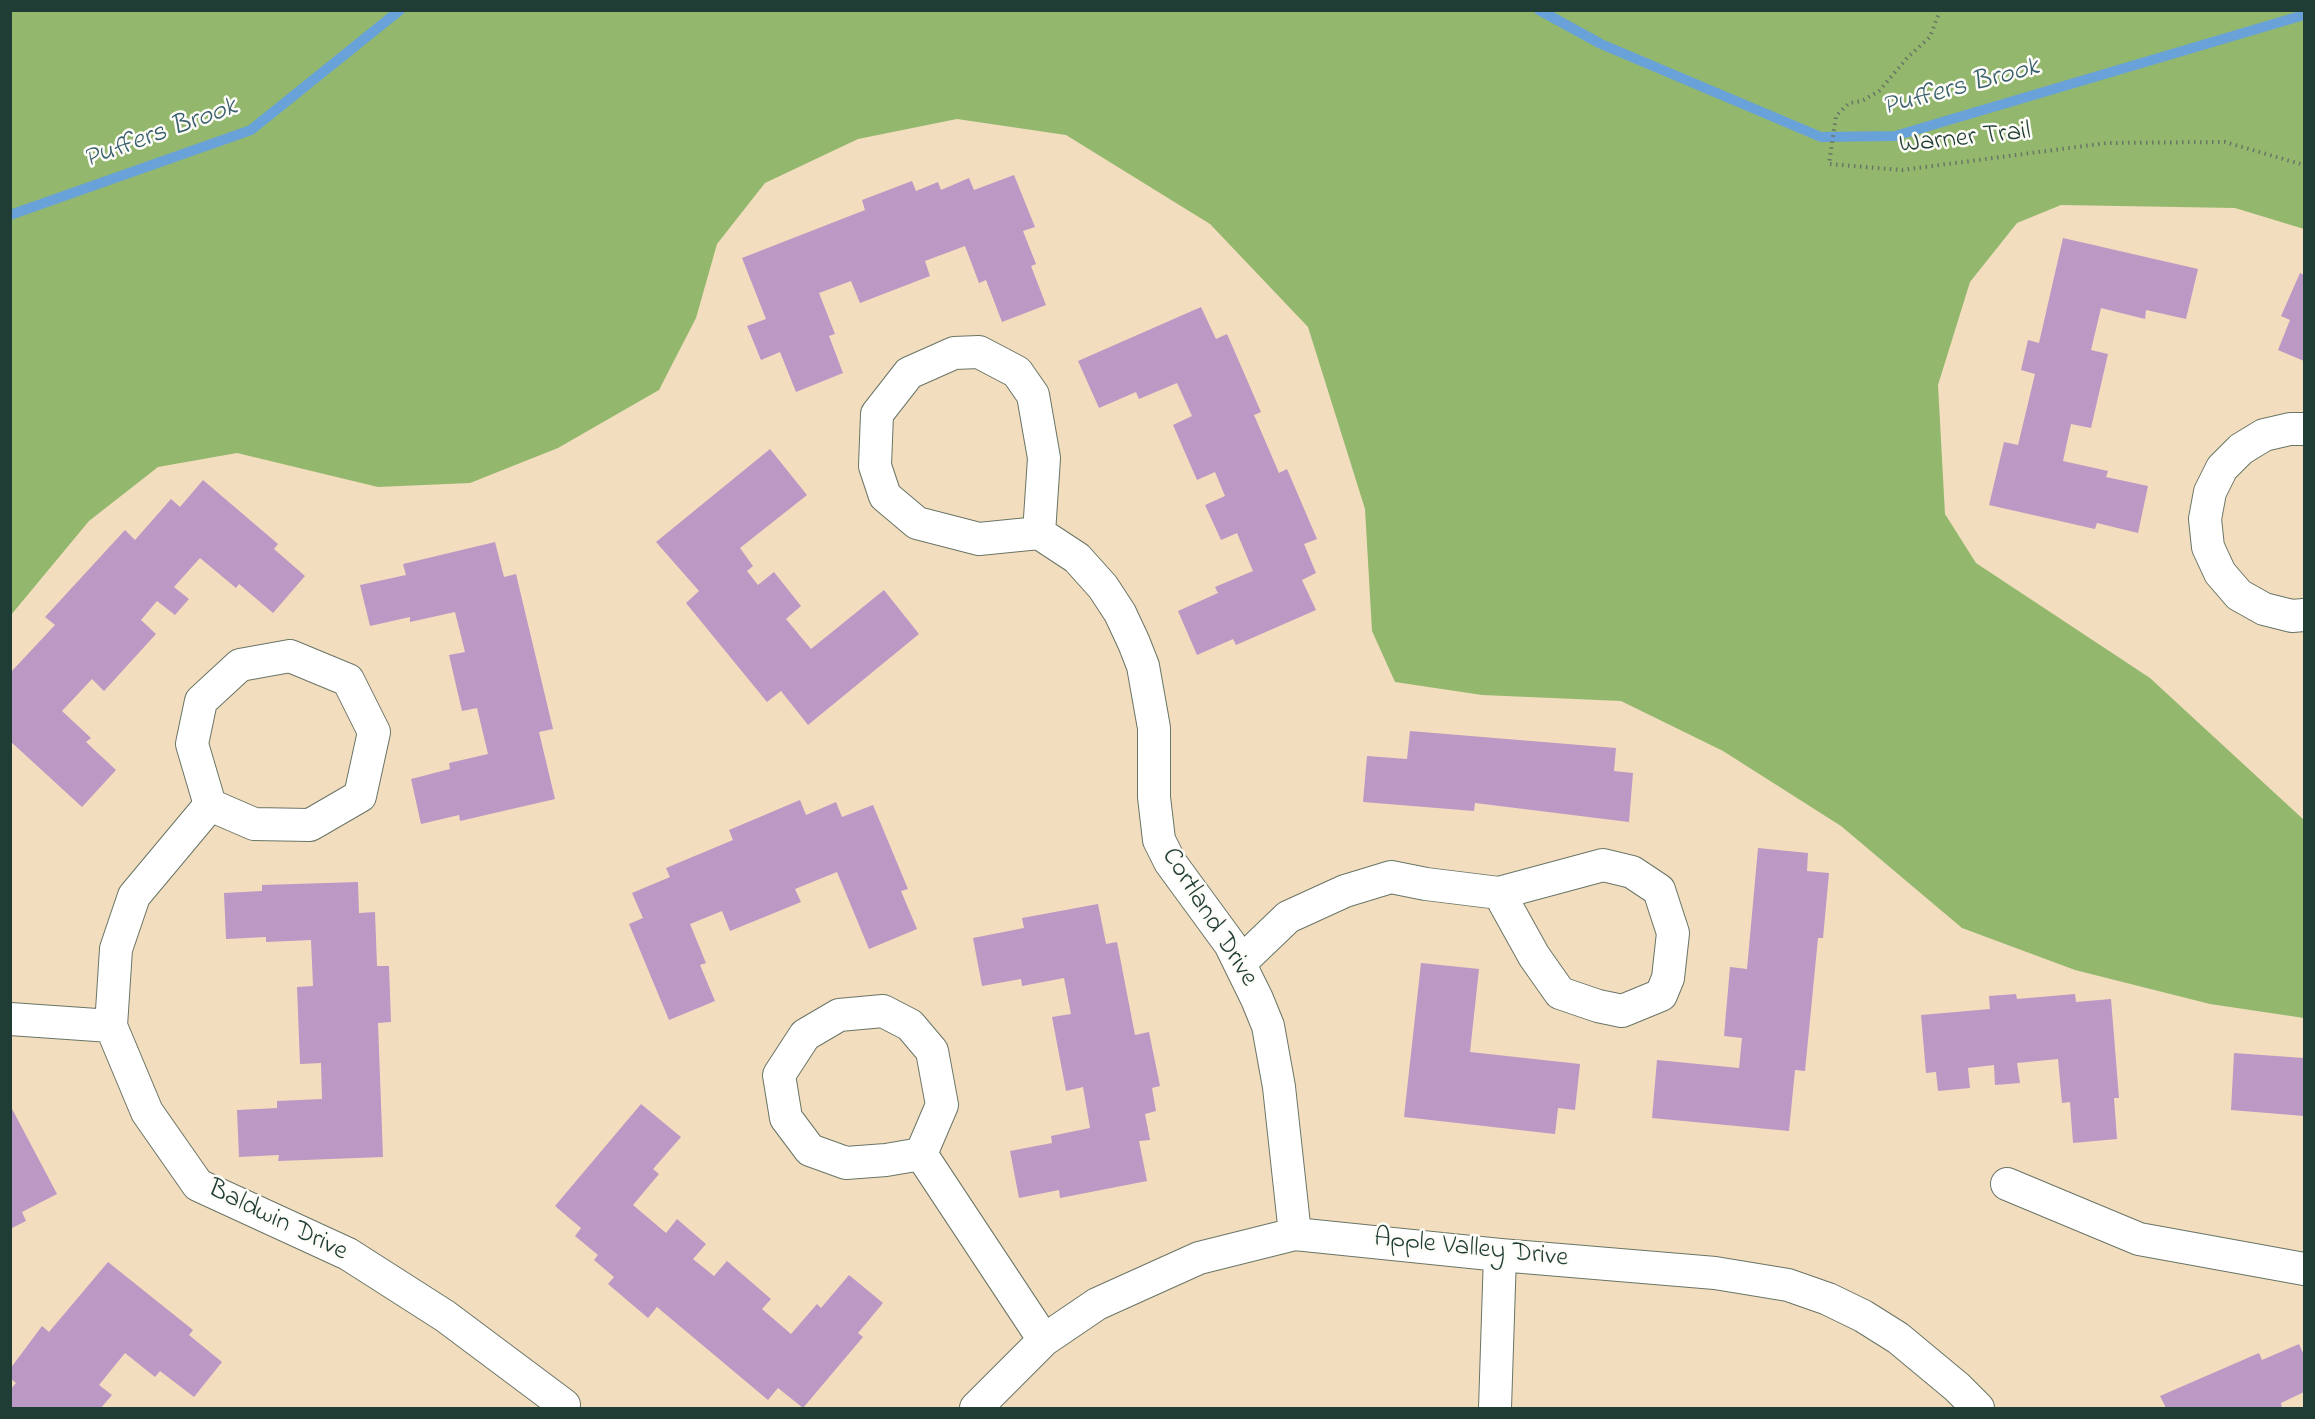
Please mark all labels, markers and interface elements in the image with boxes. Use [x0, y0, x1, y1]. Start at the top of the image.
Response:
water label: Puffers Brook [1879, 52, 2043, 126]
water label: Puffers Brook [80, 92, 242, 178]
street label: Warner Trail [1898, 117, 2032, 163]
street label: Cortland Drive [1153, 843, 1263, 993]
street label: Baldwin Drive [202, 1174, 352, 1270]
street label: Apple Valley Drive [1372, 1224, 1570, 1276]

